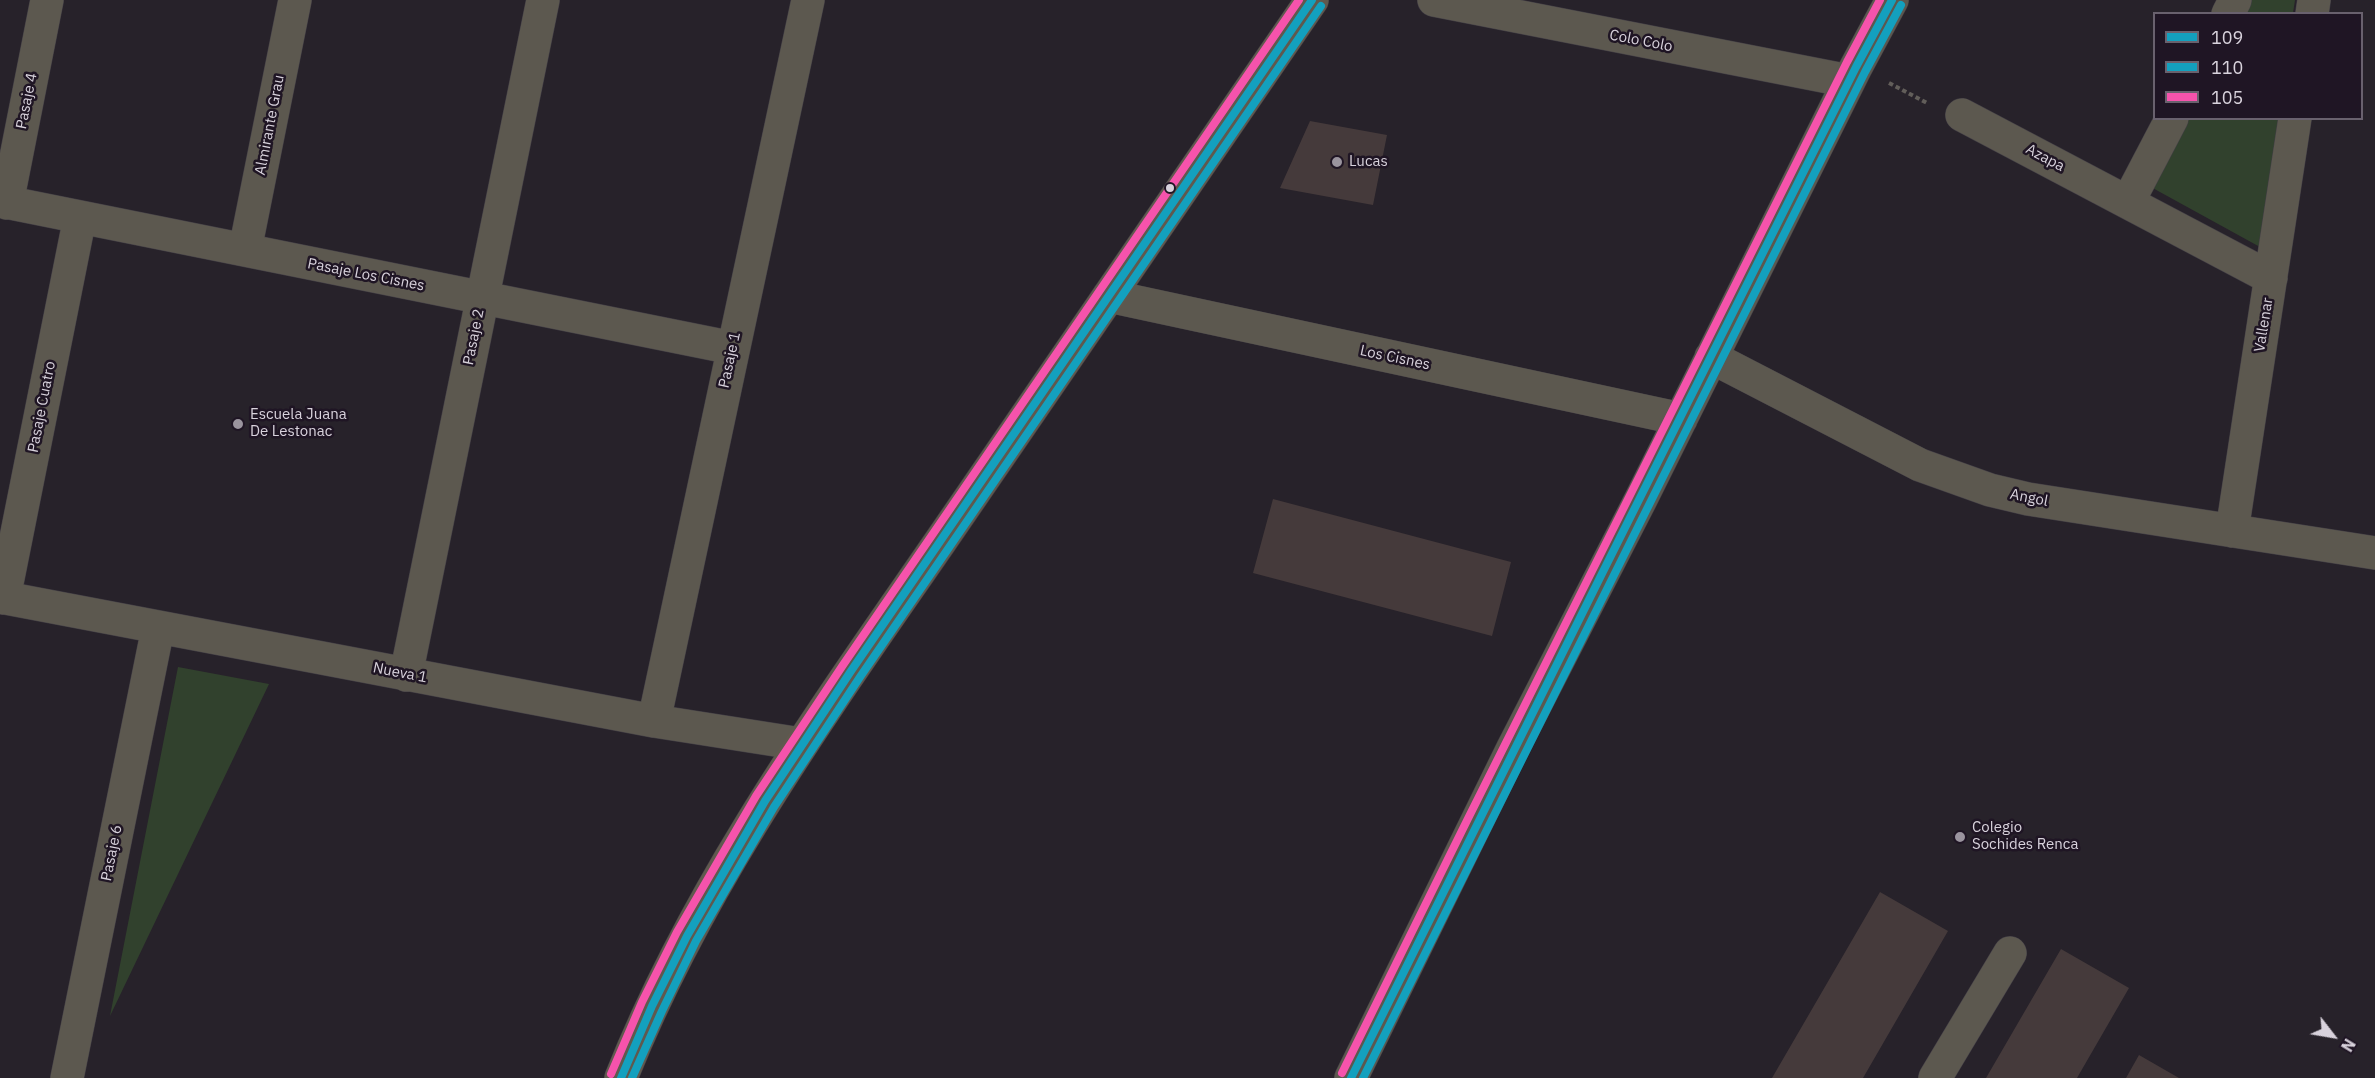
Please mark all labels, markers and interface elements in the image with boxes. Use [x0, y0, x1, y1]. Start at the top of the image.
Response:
legend [2153, 12, 2363, 120]
street label: Colo Colo [1608, 26, 1674, 56]
text: 109 [2211, 26, 2243, 49]
text: 110 [2211, 56, 2243, 79]
street label: Pasaje 4 [13, 71, 41, 131]
street label: Almirante Grau [251, 73, 289, 177]
text: 105 [2211, 86, 2243, 109]
street label: Azapa [2022, 140, 2068, 176]
place label: Lucas [1349, 153, 1388, 171]
marker: Lucas [1330, 155, 1344, 169]
unlabelled marker [1164, 182, 1176, 194]
street label: Pasaje Los Cisnes [306, 255, 426, 295]
street label: Vallenar [2251, 296, 2277, 354]
street label: Pasaje 2 [460, 307, 488, 367]
street label: Pasaje 1 [715, 330, 745, 390]
street label: Los Cisnes [1358, 342, 1432, 374]
street label: Pasaje Cuatro [24, 360, 60, 454]
place label: Escuela Juana De Lestonac [250, 406, 347, 441]
marker: Escuela Juana De Lestonac [231, 417, 245, 431]
street label: Angol [2008, 485, 2050, 511]
street label: Nueva 1 [371, 659, 429, 687]
place label: Colegio Sochides Renca [1972, 819, 2078, 854]
street label: Pasaje 6 [98, 823, 126, 883]
marker: Colegio Sochides Renca [1953, 830, 1967, 844]
north arrow [2303, 1006, 2363, 1066]
text: N [2337, 1035, 2360, 1055]

